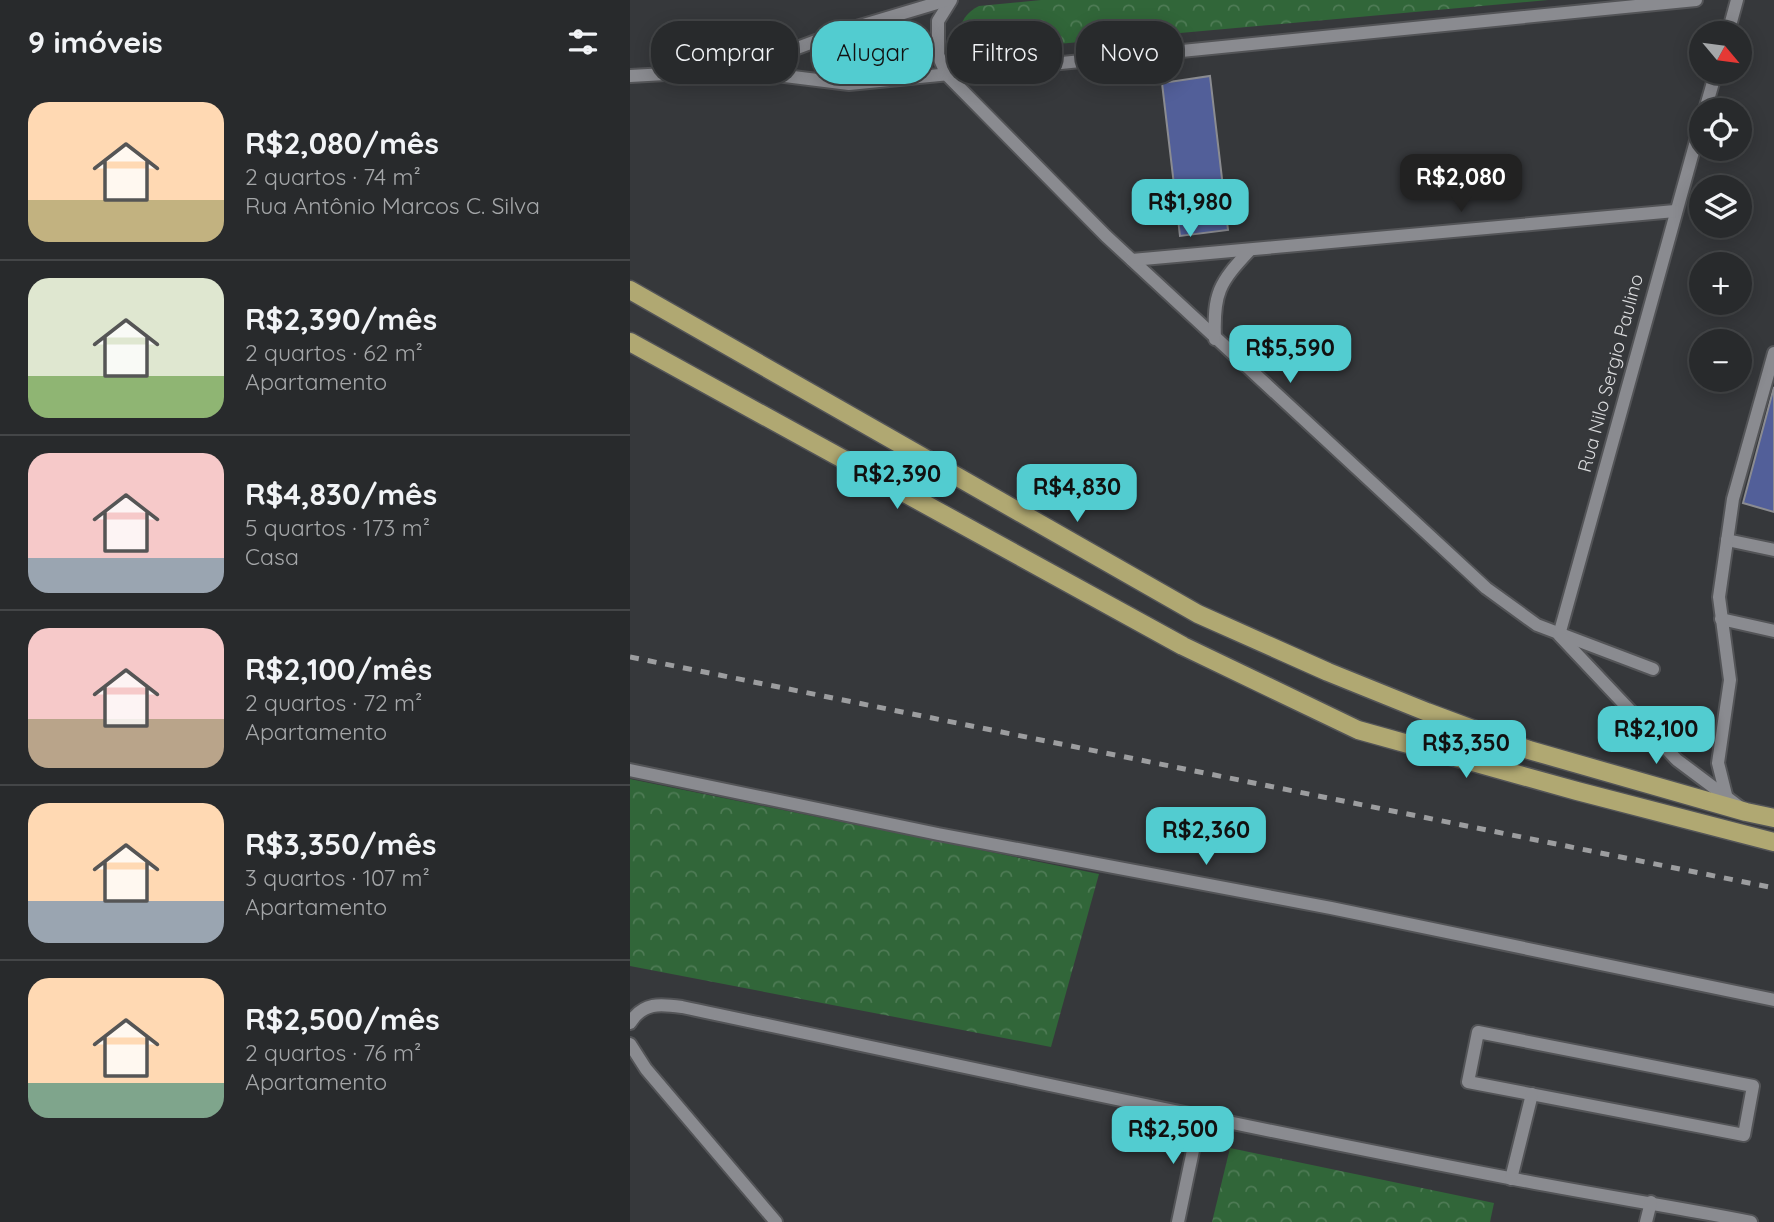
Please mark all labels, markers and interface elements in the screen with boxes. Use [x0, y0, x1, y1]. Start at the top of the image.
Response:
chip: Comprar [651, 21, 798, 84]
chip: Alugar [812, 21, 933, 84]
chip: Filtros [947, 21, 1062, 84]
chip: Novo [1076, 21, 1183, 84]
north arrow [1689, 21, 1752, 84]
map controls [1689, 21, 1752, 392]
text: 9 imóveis [28, 23, 163, 61]
icon: filters [564, 23, 602, 61]
button: locate [1689, 98, 1752, 161]
text: R$2,080/mês [245, 124, 439, 162]
icon: home [84, 130, 168, 214]
pin: R$2,080 [1396, 154, 1526, 214]
text: 2 quartos · 74 m² [245, 162, 421, 191]
text: R$2,080 [1416, 162, 1506, 191]
button: layers [1689, 175, 1752, 238]
pin: R$1,980 [1125, 180, 1255, 239]
text: R$1,980 [1148, 187, 1232, 216]
text: Rua Antônio Marcos C. Silva [245, 191, 540, 220]
button: + [1689, 252, 1752, 315]
street label: Rua Nilo Sergio Paulino [1572, 271, 1648, 475]
text: R$2,390/mês [245, 300, 437, 338]
icon: home [84, 306, 168, 390]
pin: R$5,590 [1225, 326, 1355, 385]
button: − [1689, 329, 1752, 392]
text: R$5,590 [1245, 333, 1335, 362]
text: 2 quartos · 62 m² [245, 338, 423, 367]
text: Apartamento [245, 367, 387, 396]
pin: R$2,390 [832, 452, 962, 511]
text: R$2,390 [853, 459, 941, 488]
pin: R$4,830 [1012, 464, 1142, 524]
text: R$4,830 [1033, 472, 1121, 501]
text: R$4,830/mês [245, 475, 437, 513]
icon: home [84, 481, 168, 565]
text: 5 quartos · 173 m² [245, 513, 430, 542]
text: Casa [245, 542, 299, 571]
text: R$2,100/mês [245, 650, 432, 688]
icon: home [84, 656, 168, 740]
text: 2 quartos · 72 m² [245, 688, 422, 717]
pin: R$2,100 [1591, 706, 1721, 766]
text: R$2,100 [1614, 714, 1698, 743]
text: Apartamento [245, 717, 387, 746]
pin: R$3,350 [1401, 720, 1531, 780]
text: R$3,350 [1422, 728, 1510, 757]
pin: R$2,360 [1141, 808, 1271, 867]
text: R$2,360 [1162, 815, 1250, 844]
text: R$3,350/mês [245, 825, 437, 863]
icon: home [84, 831, 168, 915]
text: 3 quartos · 107 m² [245, 863, 430, 892]
text: Apartamento [245, 892, 387, 921]
text: R$2,500/mês [245, 1000, 440, 1038]
icon: home [84, 1006, 168, 1090]
text: 2 quartos · 76 m² [245, 1038, 421, 1067]
text: Apartamento [245, 1067, 387, 1096]
pin: R$2,500 [1108, 1106, 1238, 1166]
text: R$2,500 [1128, 1114, 1218, 1143]

